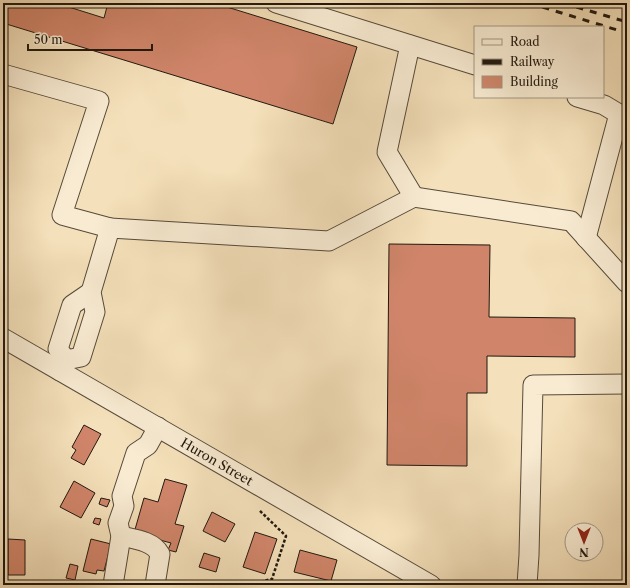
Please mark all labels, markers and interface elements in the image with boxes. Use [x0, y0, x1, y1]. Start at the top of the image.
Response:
scale bar [28, 26, 152, 52]
legend [474, 26, 604, 98]
text: 50 m [34, 32, 63, 47]
text: Road [510, 34, 540, 49]
text: Railway [510, 54, 555, 69]
text: Building [510, 74, 558, 89]
street label: Huron Street [178, 434, 256, 489]
north arrow [564, 522, 604, 562]
text: N [579, 545, 589, 559]

